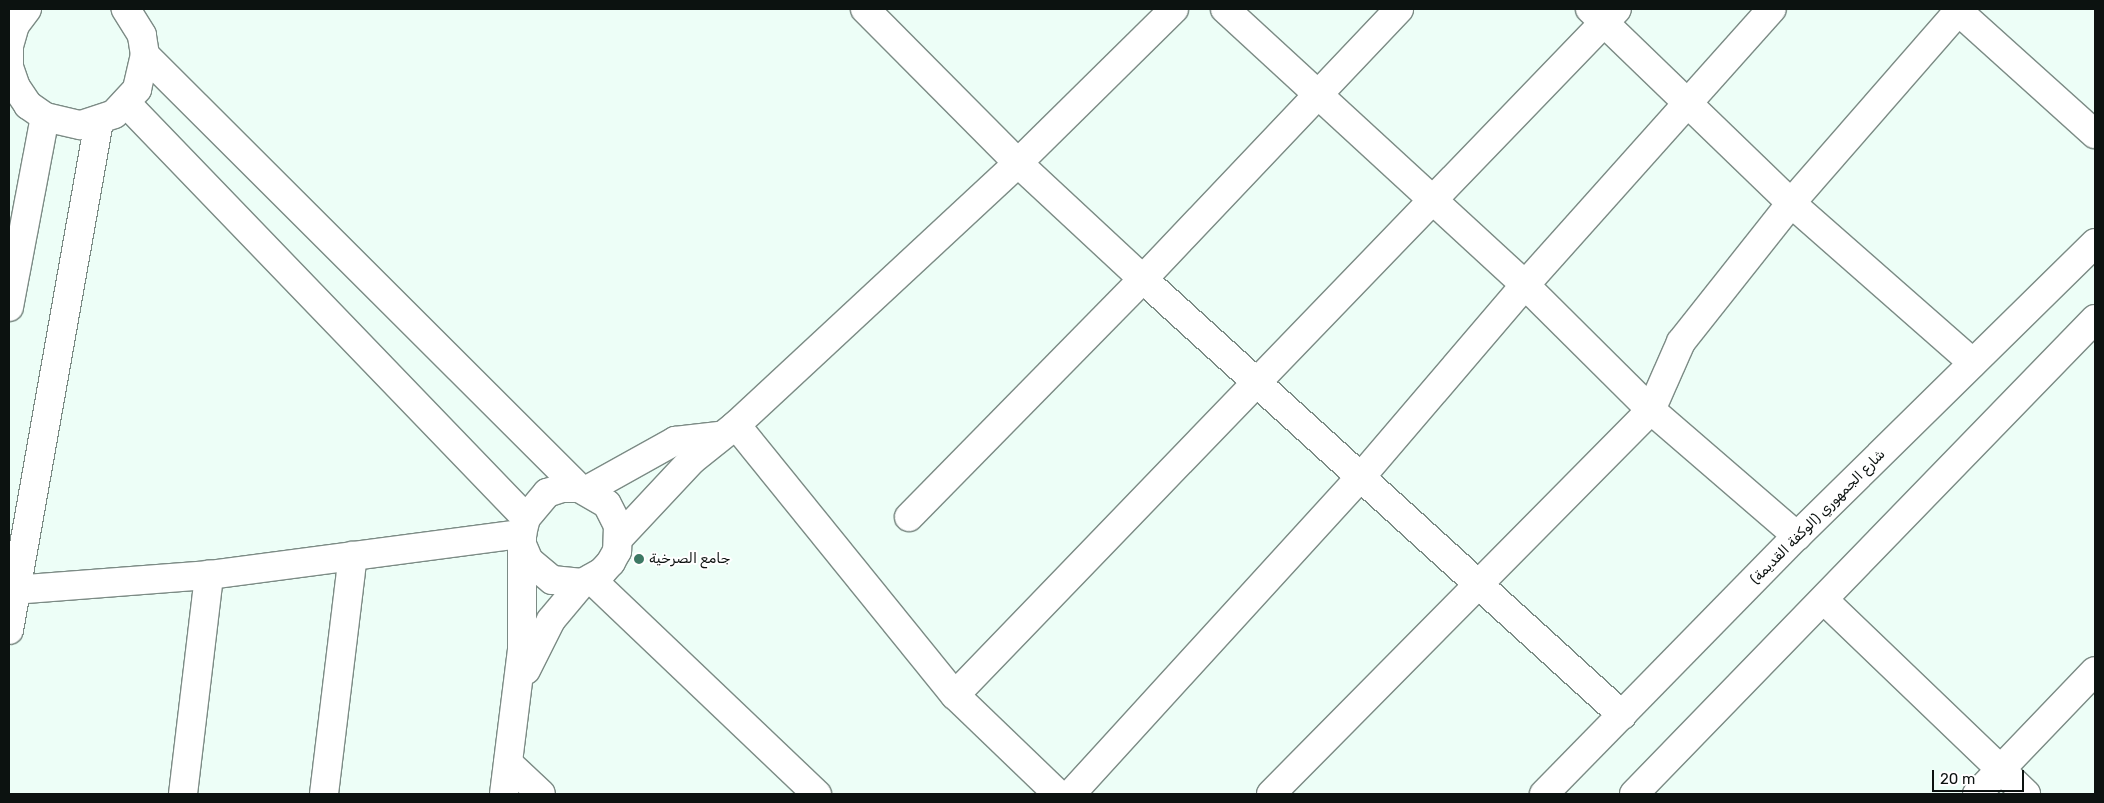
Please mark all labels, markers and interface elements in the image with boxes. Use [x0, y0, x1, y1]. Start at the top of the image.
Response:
street label: شارع الجمهوري (الوكفة القديمة) [1747, 446, 1889, 588]
place label: جامع الصرخية [649, 551, 730, 567]
marker: جامع الصرخية [633, 553, 645, 565]
scale bar [1934, 760, 2026, 792]
text: 20 m [1940, 770, 1975, 788]

